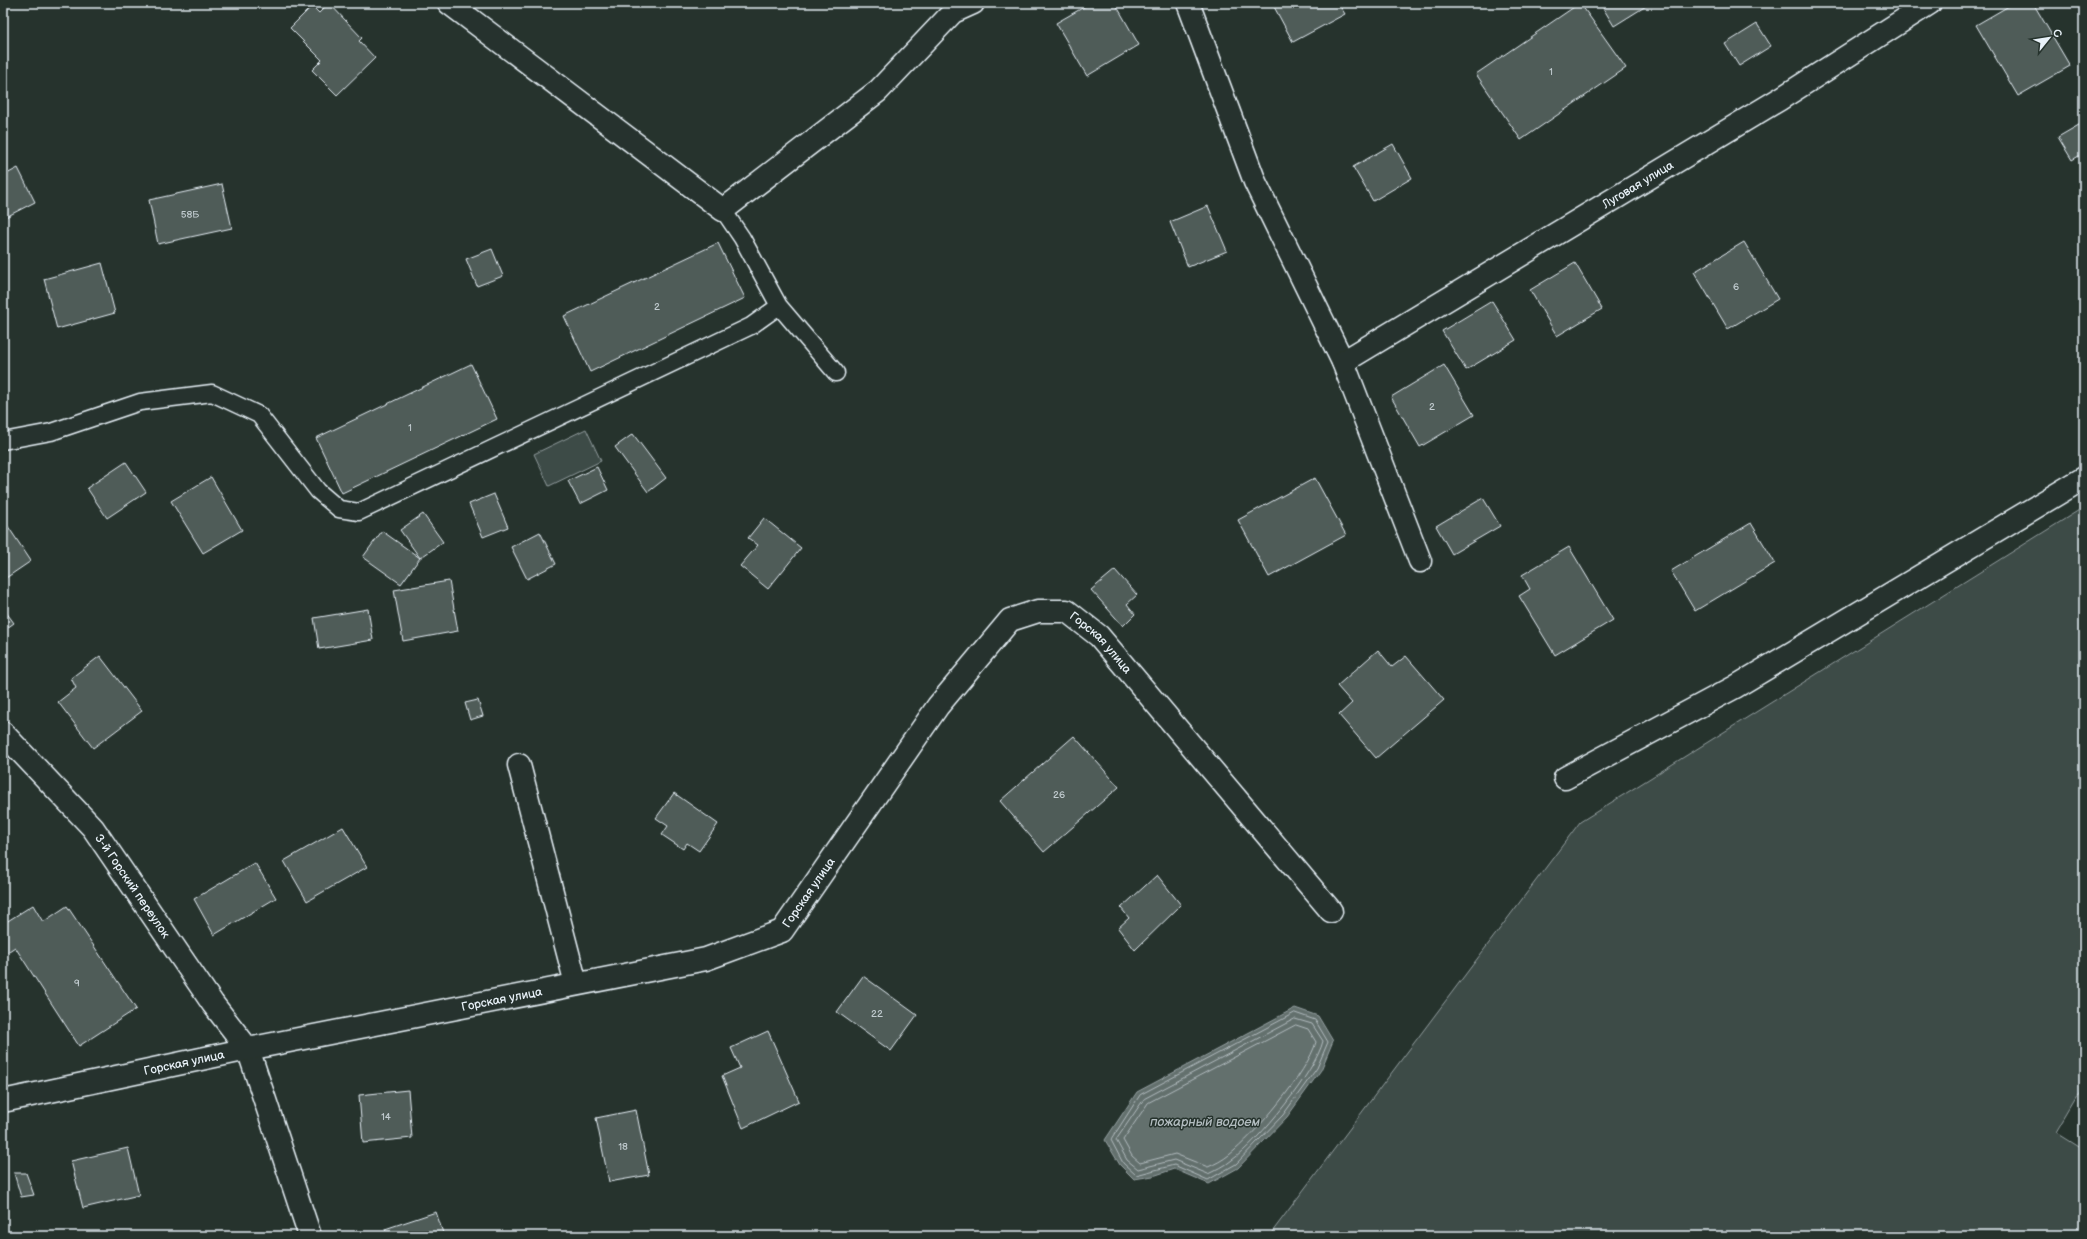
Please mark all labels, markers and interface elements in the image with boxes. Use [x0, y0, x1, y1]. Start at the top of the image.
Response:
north arrow [2029, 18, 2069, 58]
text: С [2050, 27, 2065, 40]
house number: 1 [1549, 66, 1553, 78]
street label: Луговая улица [1599, 158, 1676, 213]
house number: 58Б [181, 209, 199, 221]
house number: 6 [1733, 281, 1739, 293]
house number: 2 [654, 301, 660, 313]
house number: 2 [1429, 401, 1435, 413]
house number: 1 [408, 422, 412, 434]
street label: Горская улица [1066, 609, 1135, 677]
house number: 26 [1053, 789, 1065, 801]
street label: 3-й Горский переулок [91, 831, 173, 942]
street label: Горская улица [780, 855, 839, 931]
house number: 9 [74, 977, 80, 989]
street label: Горская улица [460, 984, 543, 1015]
house number: 22 [871, 1008, 883, 1020]
street label: Горская улица [142, 1047, 226, 1079]
house number: 14 [381, 1111, 391, 1123]
water label: пожарный водоем [1150, 1114, 1260, 1130]
house number: 18 [618, 1141, 628, 1153]

